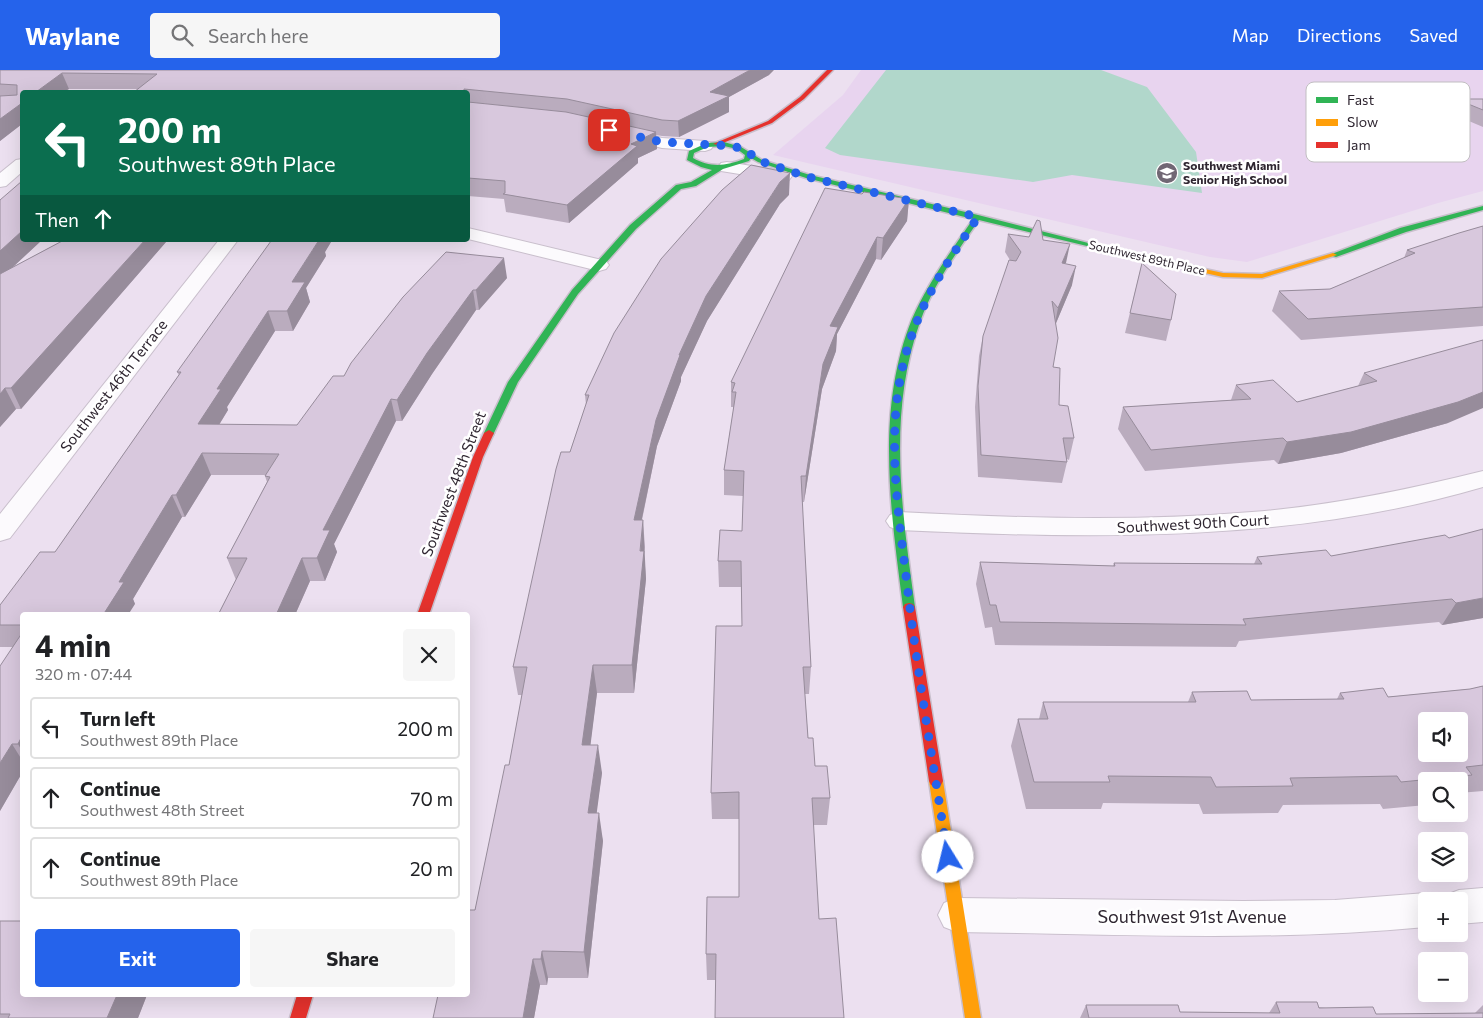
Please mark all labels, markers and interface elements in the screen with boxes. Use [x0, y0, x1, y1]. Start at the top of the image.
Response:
search box [150, 13, 500, 58]
text: Waylane [25, 21, 120, 50]
icon: search [168, 21, 196, 49]
text: Search here [208, 24, 308, 47]
text: Map [1232, 24, 1269, 46]
text: Directions [1297, 24, 1381, 46]
text: Saved [1409, 24, 1458, 46]
legend [1306, 82, 1470, 162]
text: Fast [1347, 91, 1374, 108]
text: 200 m [118, 107, 221, 150]
pin [588, 109, 630, 151]
icon: left [35, 110, 100, 175]
text: Slow [1347, 113, 1378, 130]
icon: arrive [595, 116, 623, 144]
text: Jam [1347, 136, 1371, 153]
text: Southwest 89th Place [118, 150, 336, 177]
place label: Southwest Miami Senior High School [1183, 158, 1287, 186]
school or university icon: Southwest Miami Senior High School [1155, 161, 1179, 185]
icon: ahead [89, 205, 117, 233]
text: Then [35, 208, 79, 231]
street label: Southwest 89th Place [1088, 237, 1207, 277]
street label: Southwest 46th Terrace [56, 315, 171, 455]
street label: Southwest 48th Street [417, 408, 489, 559]
street label: Southwest 90th Court [1116, 510, 1270, 536]
text: 4 min [35, 626, 111, 663]
button: close [403, 629, 455, 681]
text: 320 m · 07:44 [35, 664, 132, 683]
text: Turn left [80, 707, 155, 730]
map controls [1418, 712, 1468, 1002]
button: sound [1418, 712, 1468, 762]
icon: left [37, 714, 65, 742]
text: 200 m [398, 717, 453, 740]
text: Southwest 89th Place [80, 730, 238, 749]
button: search [1418, 772, 1468, 822]
text: Continue [80, 777, 160, 800]
icon: ahead [37, 784, 65, 812]
text: 70 m [410, 787, 453, 810]
text: Southwest 48th Street [80, 800, 245, 819]
position arrow [921, 830, 973, 882]
button: layers [1418, 832, 1468, 882]
text: Continue [80, 847, 160, 870]
icon: ahead [37, 854, 65, 882]
text: 20 m [410, 857, 453, 880]
text: Southwest 89th Place [80, 870, 238, 889]
button: + [1418, 892, 1468, 942]
street label: Southwest 91st Avenue [1097, 905, 1287, 927]
button: Exit [35, 929, 240, 987]
button: Share [250, 929, 455, 987]
button: − [1418, 952, 1468, 1002]

